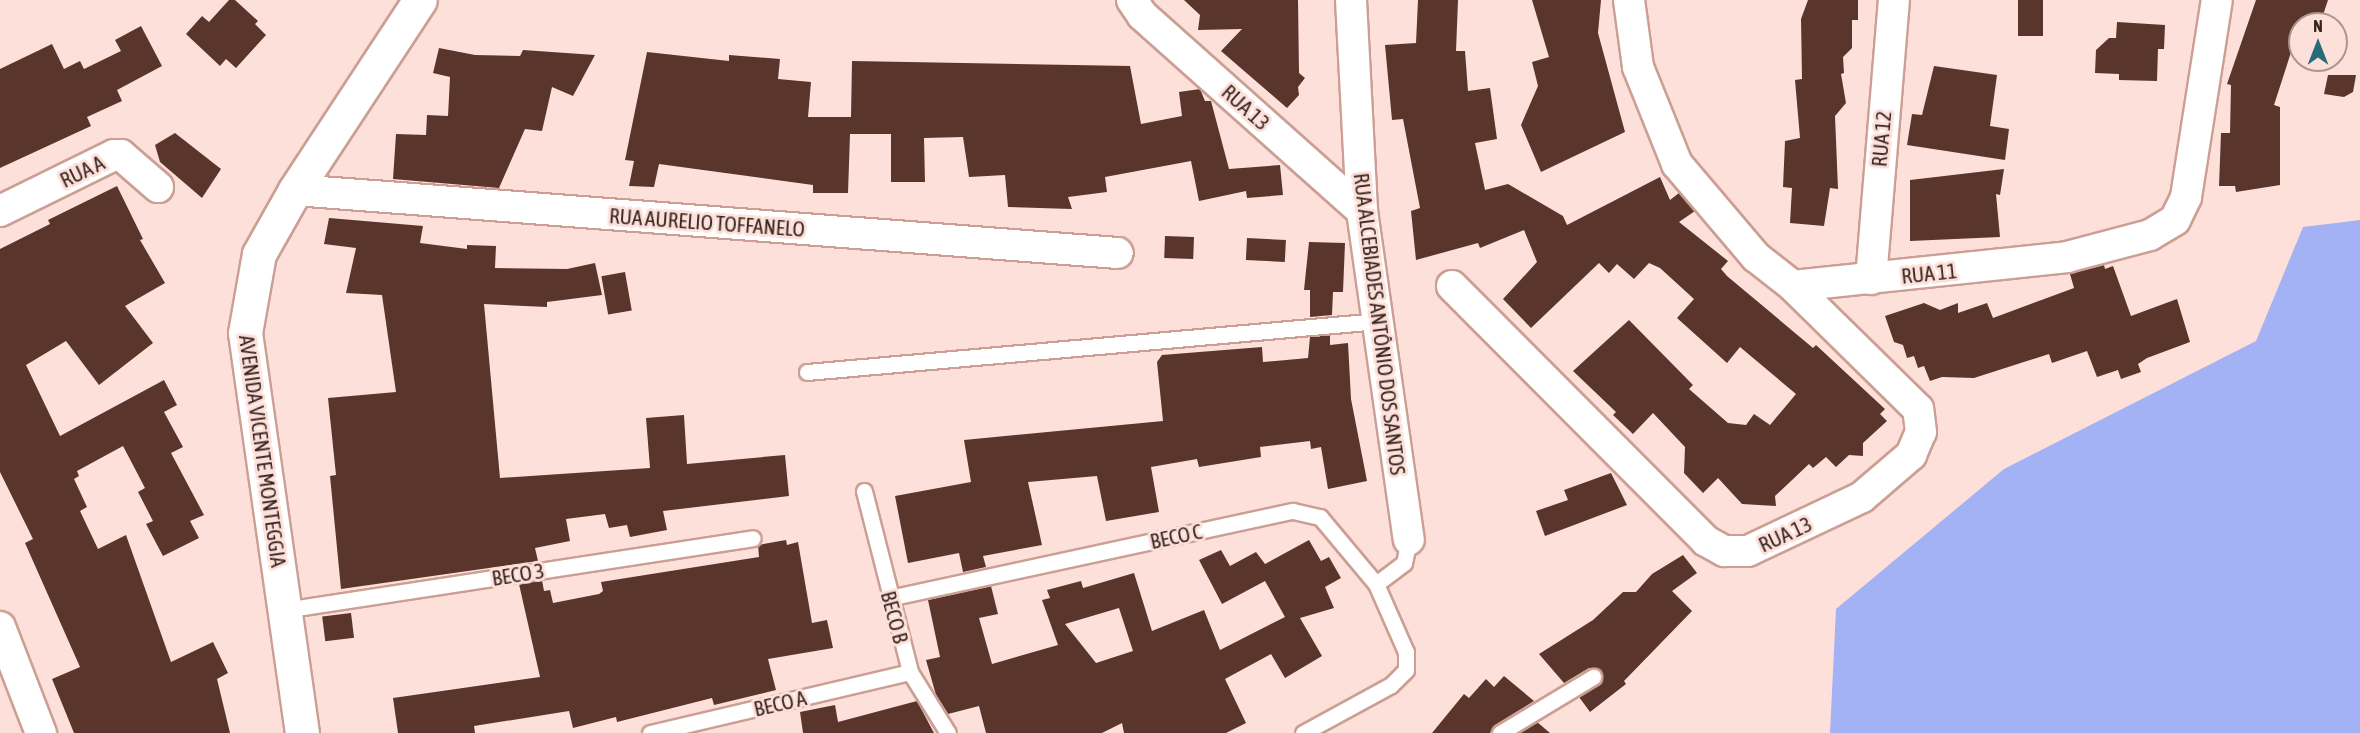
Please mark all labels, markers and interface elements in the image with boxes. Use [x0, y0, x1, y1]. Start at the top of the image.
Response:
north arrow [2288, 12, 2348, 72]
text: N [2313, 17, 2323, 35]
street label: RUA 13 [1217, 79, 1275, 135]
street label: RUA 12 [1866, 110, 1896, 168]
street label: RUA A [56, 150, 108, 192]
street label: RUA ALCEBIADES ANTÔNIO DOS SANTOS [1349, 172, 1411, 476]
street label: RUA AURELIO TOFFANELO [608, 203, 806, 241]
street label: RUA 11 [1900, 258, 1958, 288]
street label: AVENIDA VICENTE MONTEGGIA [234, 333, 292, 569]
street label: RUA 13 [1754, 511, 1816, 557]
street label: BECO C [1148, 518, 1204, 554]
street label: BECO 3 [490, 557, 546, 591]
street label: BECO B [876, 588, 914, 646]
street label: BECO A [751, 685, 809, 721]

